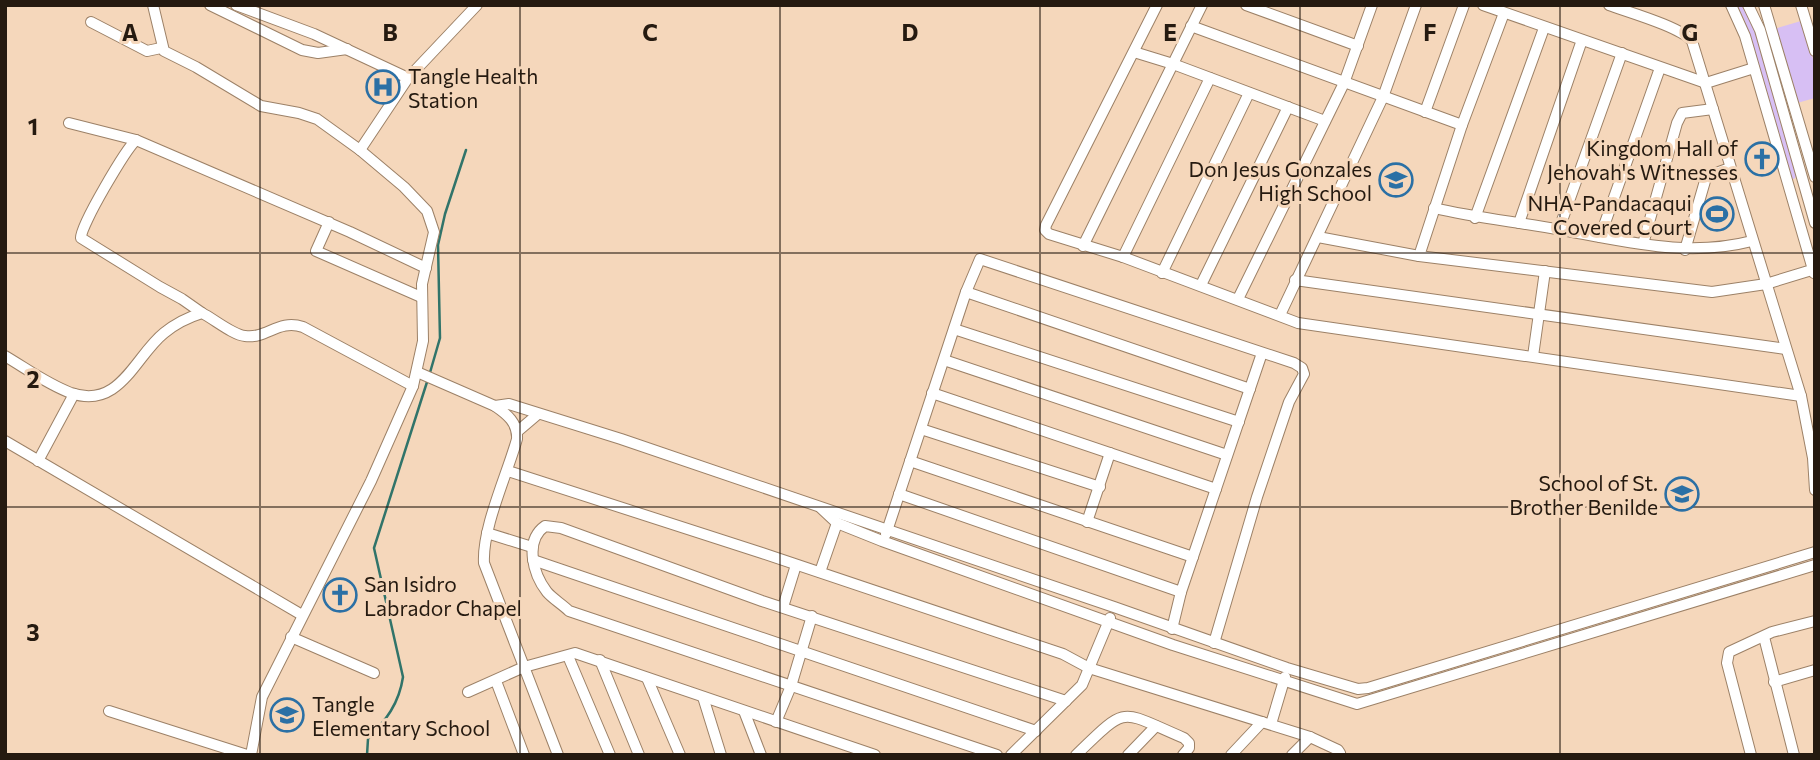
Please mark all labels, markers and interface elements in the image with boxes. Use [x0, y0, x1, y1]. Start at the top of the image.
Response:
text: A [122, 18, 139, 46]
text: B [382, 18, 398, 46]
text: C [642, 18, 658, 46]
text: D [902, 18, 919, 46]
text: E [1163, 18, 1177, 46]
text: F [1423, 18, 1437, 46]
text: G [1682, 18, 1698, 46]
place label: Tangle Health Station [408, 63, 538, 112]
hospital icon: Tangle Health Station [364, 68, 402, 106]
text: 1 [28, 112, 38, 140]
place label: Kingdom Hall of Jehovah's Witnesses [1547, 135, 1739, 184]
church icon: Kingdom Hall of Jehovah's Witnesses [1743, 140, 1781, 178]
place label: Don Jesus Gonzales High School [1189, 156, 1372, 205]
school or university icon: Don Jesus Gonzales High School [1377, 161, 1415, 199]
place label: NHA-Pandacaqui Covered Court [1527, 190, 1692, 239]
sports icon: NHA-Pandacaqui Covered Court [1698, 195, 1736, 233]
text: 2 [26, 365, 40, 393]
place label: School of St. Brother Benilde [1509, 470, 1658, 519]
school or university icon: School of St. Brother Benilde [1663, 475, 1701, 513]
place label: San Isidro Labrador Chapel [364, 571, 522, 620]
church icon: San Isidro Labrador Chapel [321, 576, 359, 614]
text: 3 [26, 618, 40, 646]
place label: Tangle Elementary School [312, 691, 490, 740]
school or university icon: Tangle Elementary School [268, 696, 306, 734]

